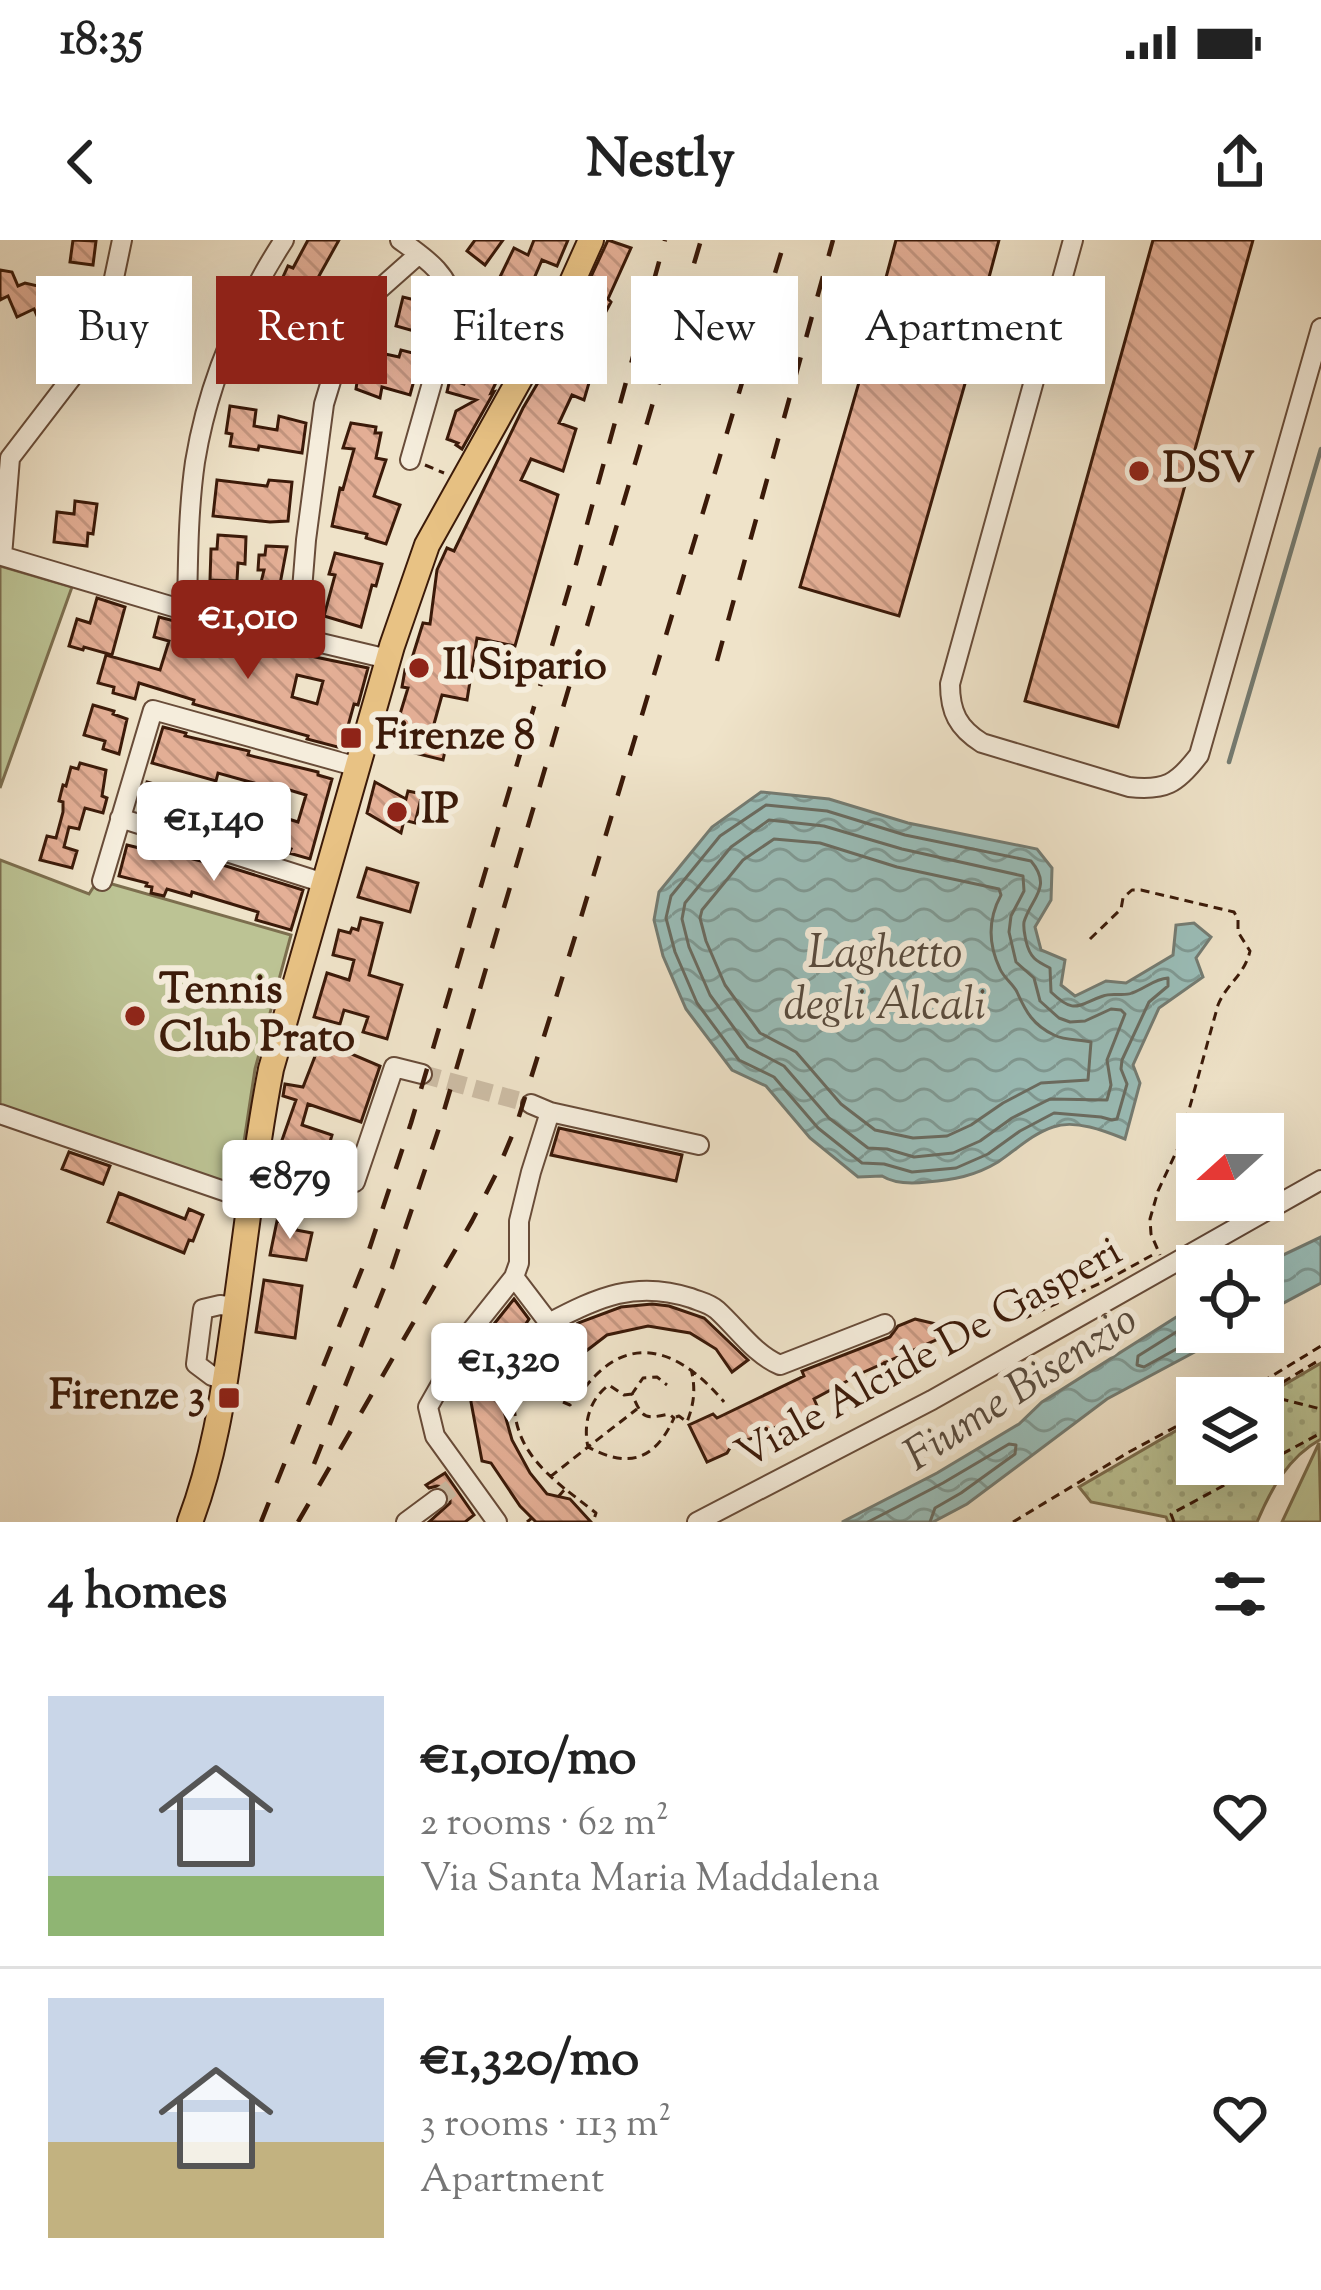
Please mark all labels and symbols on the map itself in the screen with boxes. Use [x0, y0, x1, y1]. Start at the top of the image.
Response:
place label: DSV [1163, 441, 1255, 501]
marker: DSV [1126, 458, 1152, 484]
pin: €1,010 [150, 580, 346, 682]
place label: Il Sipario [443, 638, 607, 698]
marker: Il Sipario [406, 655, 432, 681]
place label: Firenze 8 [375, 708, 535, 768]
marker: Firenze 8 [338, 725, 364, 751]
pin: €1,140 [116, 782, 312, 884]
place label: IP [421, 782, 459, 842]
marker: IP [384, 799, 410, 825]
water label: Laghetto degli Alcali [784, 923, 986, 1040]
place label: Tennis Club Prato [159, 962, 355, 1070]
marker: Tennis Club Prato [122, 1003, 148, 1029]
north arrow [1176, 1113, 1284, 1221]
pin: €879 [219, 1140, 361, 1242]
street label: Viale Alcide De Gasperi [726, 1224, 1134, 1486]
water label: Fiume Bisenzio [892, 1290, 1152, 1490]
pin: €1,320 [411, 1323, 607, 1425]
place label: Firenze 3 [49, 1368, 205, 1428]
marker: Firenze 3 [216, 1385, 242, 1411]

